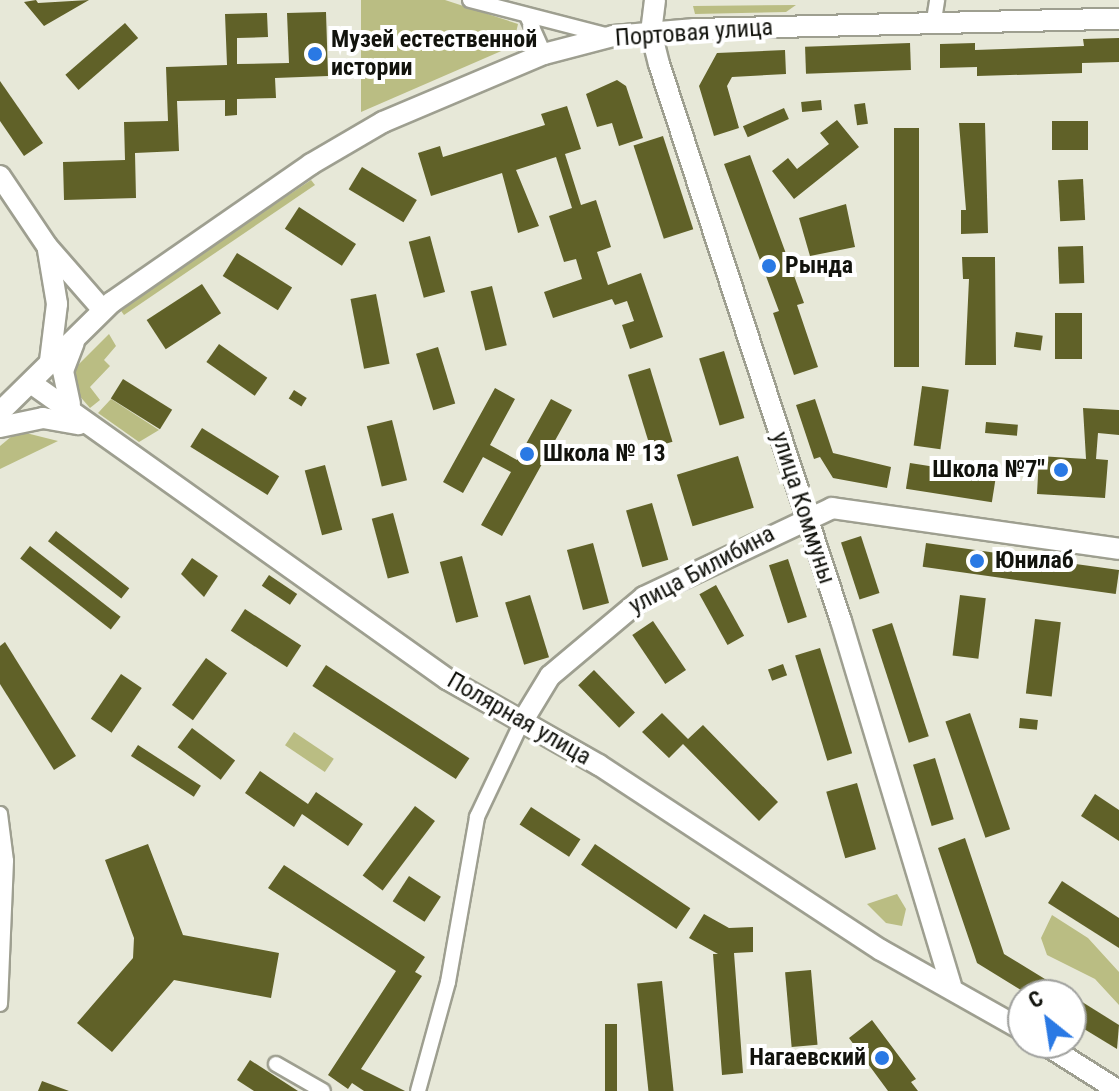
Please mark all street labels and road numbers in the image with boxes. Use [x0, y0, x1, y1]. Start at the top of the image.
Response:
street label: Портовая улица [614, 13, 774, 53]
street label: улица Коммуны [765, 428, 841, 588]
street label: улица Билибина [624, 520, 780, 620]
street label: Полярная улица [442, 666, 596, 772]

